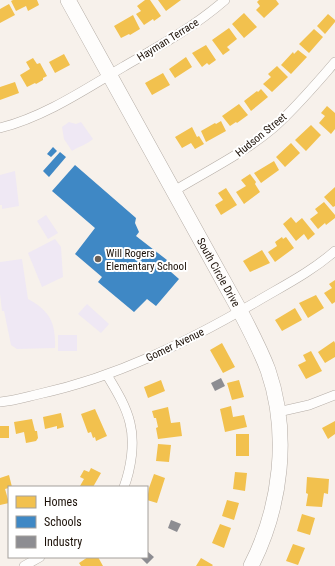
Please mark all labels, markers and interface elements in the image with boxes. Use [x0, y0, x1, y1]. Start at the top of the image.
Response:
street label: Hayman Terrace [135, 16, 201, 64]
street label: Hudson Street [233, 111, 289, 159]
street label: South Circle Drive [194, 235, 243, 309]
place label: Will Rogers Elementary School [106, 247, 187, 273]
marker: Will Rogers Elementary School [93, 254, 103, 264]
street label: Gomer Avenue [144, 325, 206, 365]
legend [8, 486, 148, 558]
text: Homes [44, 495, 78, 509]
text: Schools [44, 515, 82, 529]
text: Industry [44, 535, 82, 549]

